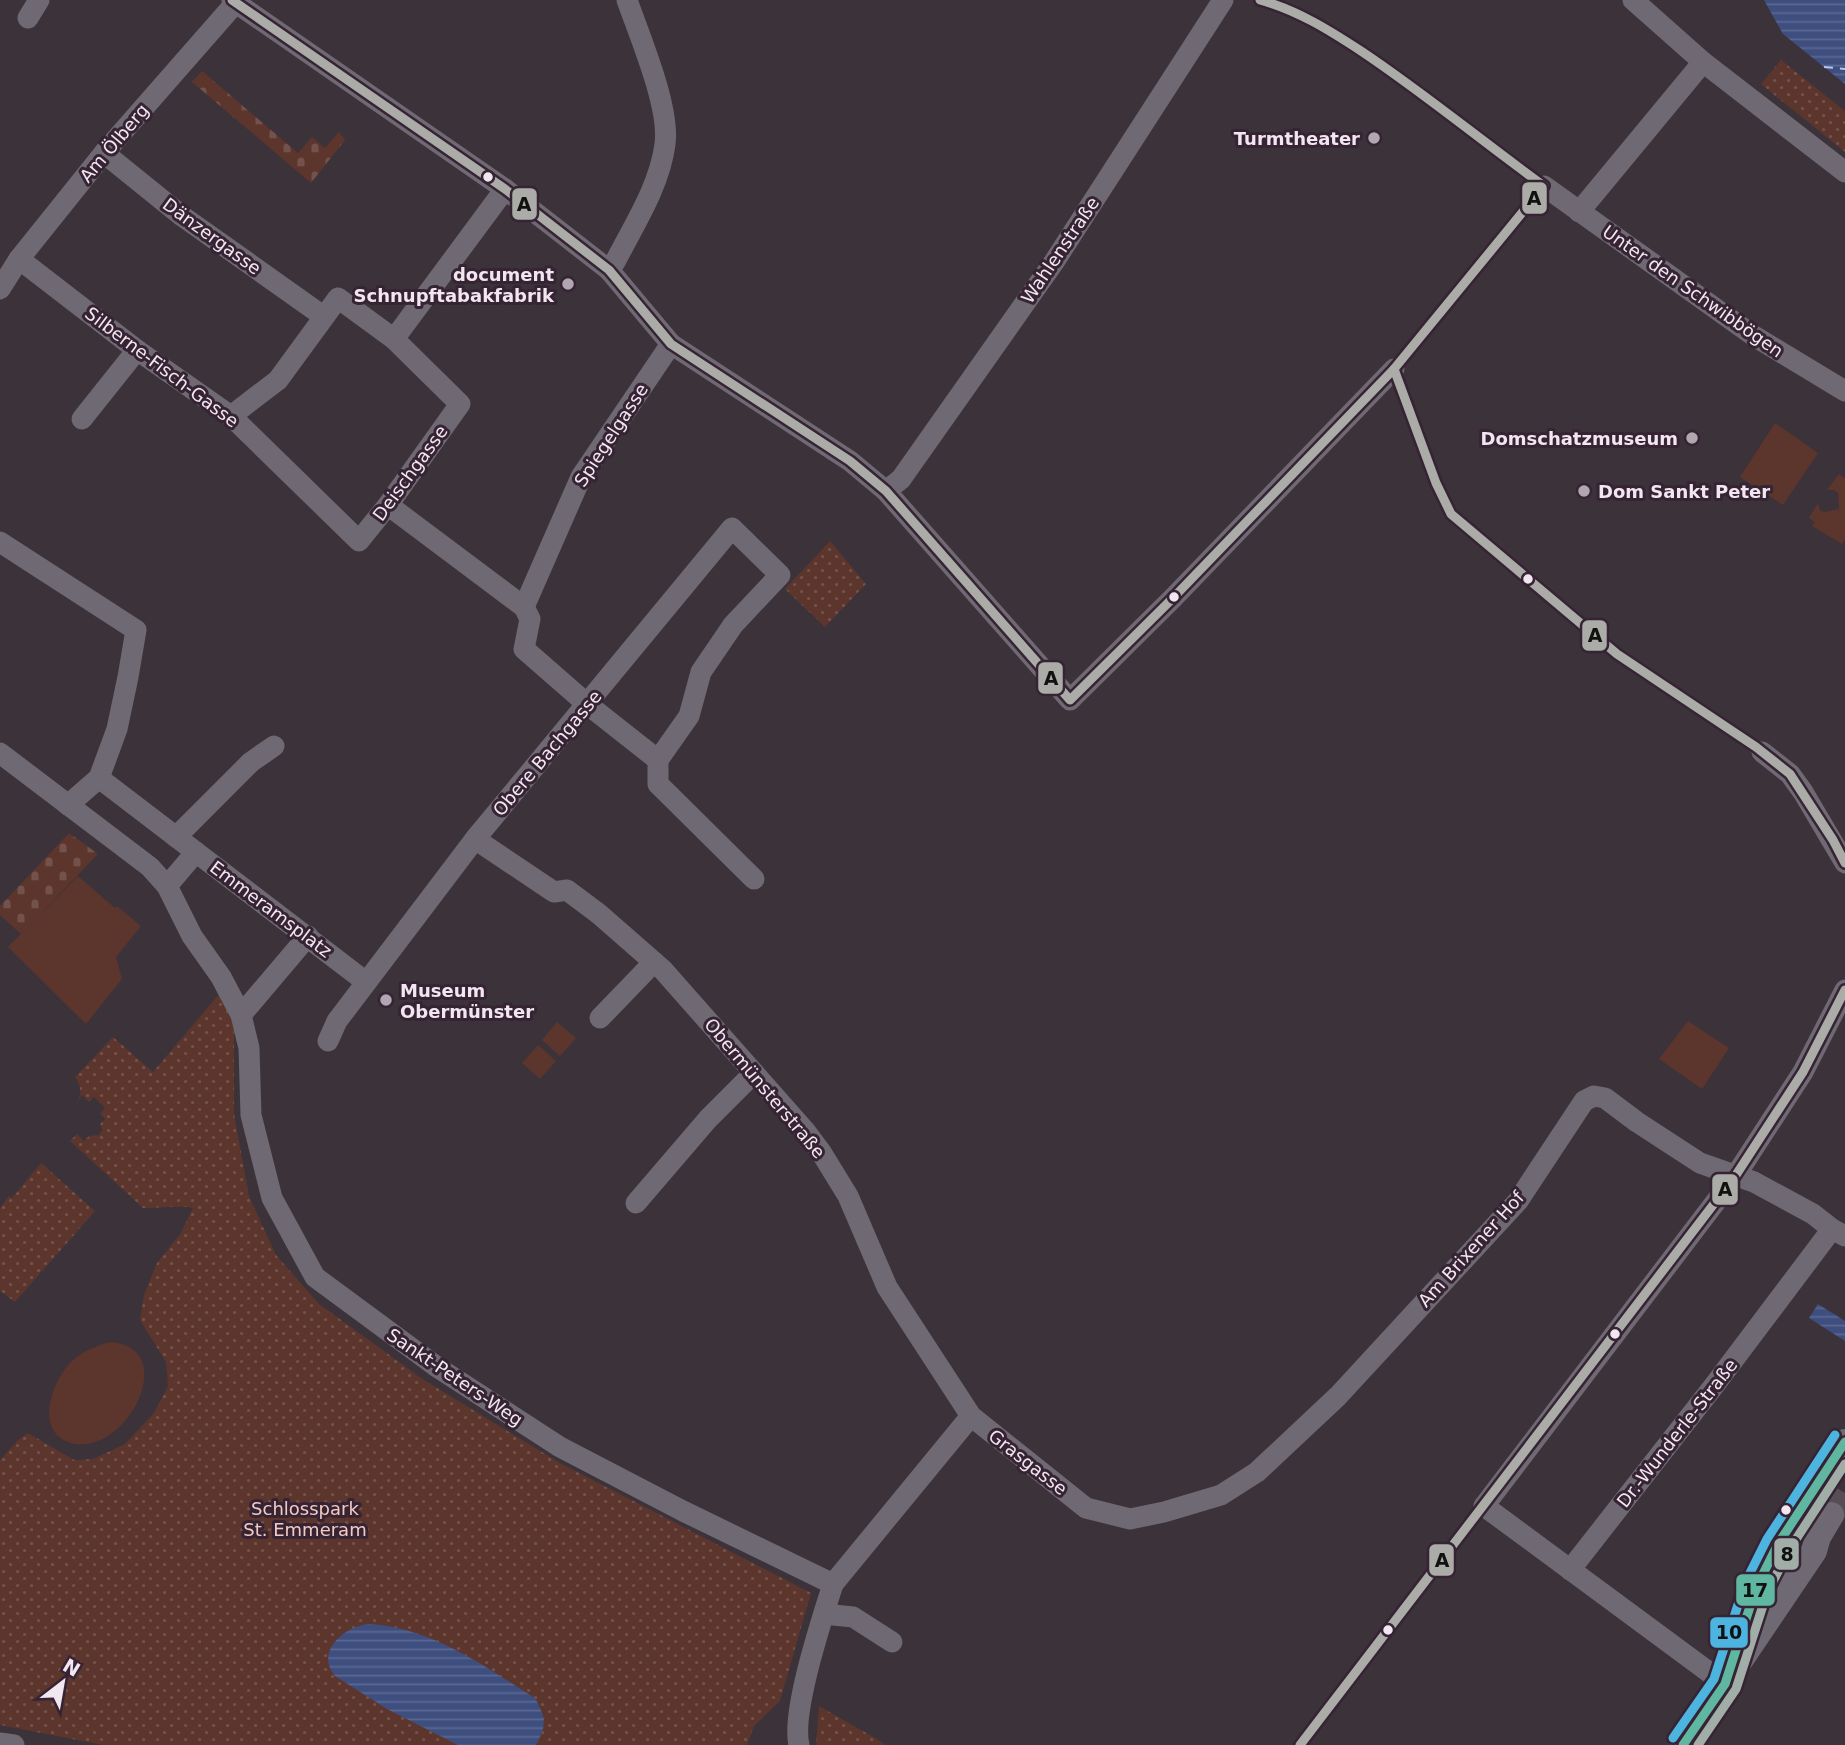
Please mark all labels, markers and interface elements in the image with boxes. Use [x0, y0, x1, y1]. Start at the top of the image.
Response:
street label: Am Ölberg [75, 100, 153, 186]
place label: Turmtheater [1234, 128, 1360, 149]
marker: Turmtheater [1366, 130, 1382, 146]
unlabelled marker [481, 170, 495, 184]
line badge: A [1521, 181, 1548, 215]
line badge: A [511, 187, 538, 221]
text: A [1527, 187, 1542, 209]
street label: Dänzergasse [159, 193, 265, 279]
text: A [517, 193, 532, 215]
street label: Wahlenstraße [1017, 193, 1103, 307]
street label: Unter den Schwibbögen [1599, 221, 1787, 361]
place label: document Schnupftabakfabrik [354, 264, 555, 306]
marker: document Schnupftabakfabrik [560, 276, 576, 292]
street label: Silberne-Fisch-Gasse [81, 302, 243, 432]
street label: Spiegelgasse [570, 379, 652, 491]
street label: Deischgasse [368, 421, 452, 525]
place label: Domschatzmuseum [1480, 428, 1678, 449]
marker: Domschatzmuseum [1684, 430, 1700, 446]
place label: Dom Sankt Peter [1598, 481, 1770, 502]
marker: Dom Sankt Peter [1576, 483, 1592, 499]
unlabelled marker [1521, 572, 1535, 586]
unlabelled marker [1167, 590, 1181, 604]
line badge: A [1581, 619, 1608, 652]
text: A [1588, 624, 1603, 646]
line badge: A [1037, 661, 1064, 695]
text: A [1044, 667, 1059, 689]
street label: Obere Bachgasse [488, 686, 606, 820]
street label: Emmeramsplatz [206, 856, 336, 962]
place label: Museum Obermünster [400, 980, 534, 1022]
marker: Museum Obermünster [378, 992, 394, 1008]
street label: Obermünsterstraße [700, 1014, 830, 1162]
line badge: A [1711, 1173, 1739, 1206]
text: A [1718, 1178, 1733, 1200]
street label: Am Brixener Hof [1414, 1186, 1529, 1311]
street label: Sankt-Peters-Weg [383, 1324, 527, 1430]
unlabelled marker [1608, 1327, 1622, 1341]
street label: Dr.-Wunderle-Straße [1612, 1354, 1742, 1512]
street label: Grasgasse [984, 1425, 1072, 1499]
park label: Schlosspark St. Emmeram [243, 1498, 367, 1540]
unlabelled marker [1779, 1503, 1793, 1517]
line badge: 8 [1773, 1537, 1800, 1571]
line badge: A [1428, 1543, 1455, 1577]
text: 8 [1780, 1543, 1794, 1565]
text: A [1435, 1549, 1450, 1571]
line badge: 17 [1735, 1573, 1776, 1607]
text: 17 [1742, 1579, 1768, 1601]
line badge: 10 [1709, 1616, 1749, 1649]
text: 10 [1716, 1621, 1742, 1643]
unlabelled marker [1381, 1623, 1395, 1637]
north arrow [28, 1647, 98, 1717]
text: N [59, 1654, 84, 1681]

